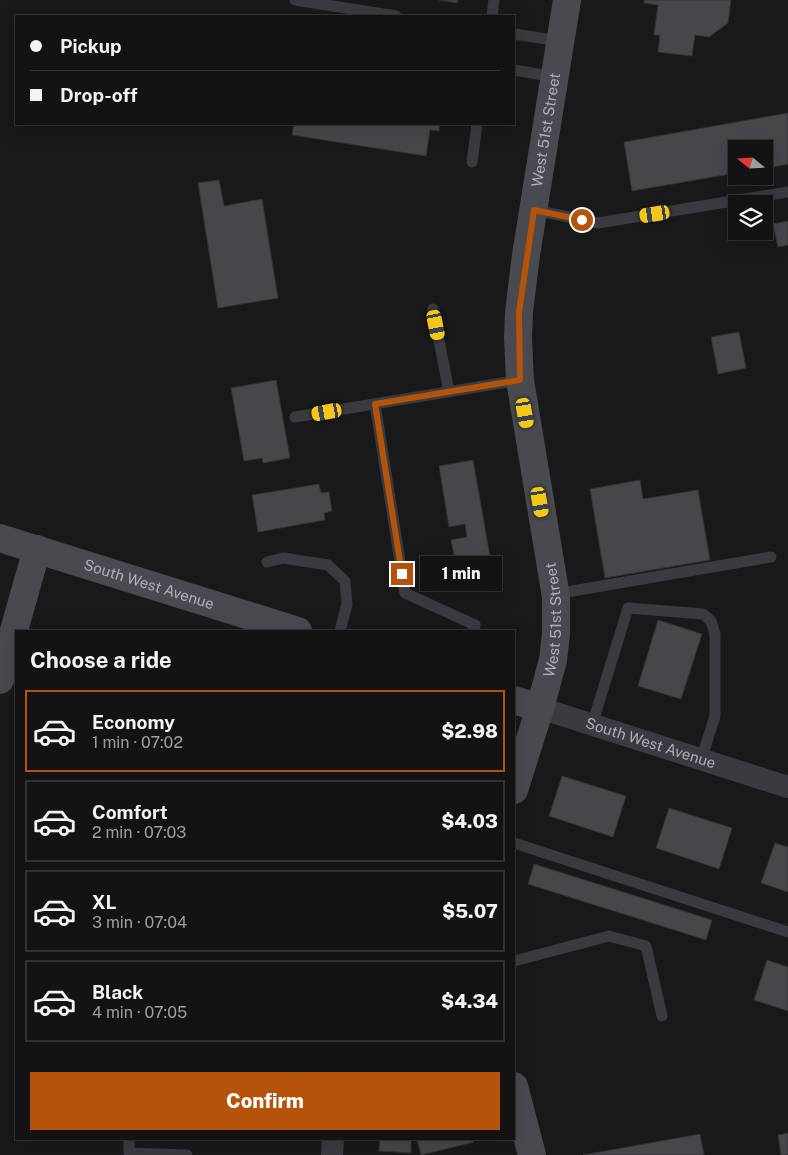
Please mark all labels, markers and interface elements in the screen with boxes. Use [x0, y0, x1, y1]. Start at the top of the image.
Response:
text: Pickup [60, 35, 122, 57]
street label: West 51st Street [528, 71, 563, 188]
text: Drop-off [60, 84, 137, 106]
north arrow [728, 140, 772, 185]
map controls [728, 140, 773, 240]
button: layers [728, 195, 773, 240]
car [639, 204, 670, 224]
route start [571, 209, 593, 231]
car [425, 309, 446, 341]
car [515, 397, 534, 429]
car [310, 402, 343, 422]
car [530, 486, 549, 518]
street label: South West Avenue [82, 556, 216, 612]
callout: 1 min [420, 556, 502, 592]
street label: West 51st Street [540, 561, 564, 679]
route end [391, 563, 413, 585]
text: 1 min [441, 564, 481, 583]
text: Choose a ride [30, 647, 172, 673]
icon: car [32, 709, 77, 754]
text: Economy [92, 711, 175, 733]
street label: South West Avenue [583, 714, 718, 771]
text: $2.98 [441, 720, 498, 742]
text: 1 min · 07:02 [92, 733, 183, 752]
icon: car [32, 799, 77, 844]
text: Comfort [92, 801, 168, 823]
text: $4.03 [441, 810, 498, 832]
text: 2 min · 07:03 [92, 823, 186, 842]
icon: car [32, 889, 77, 934]
text: XL [92, 891, 117, 913]
text: $5.07 [442, 900, 498, 922]
text: 3 min · 07:04 [92, 913, 187, 932]
icon: car [32, 979, 77, 1024]
text: Black [92, 981, 143, 1003]
text: $4.34 [441, 990, 498, 1012]
text: 4 min · 07:05 [92, 1003, 187, 1022]
button: Confirm [30, 1072, 500, 1130]

